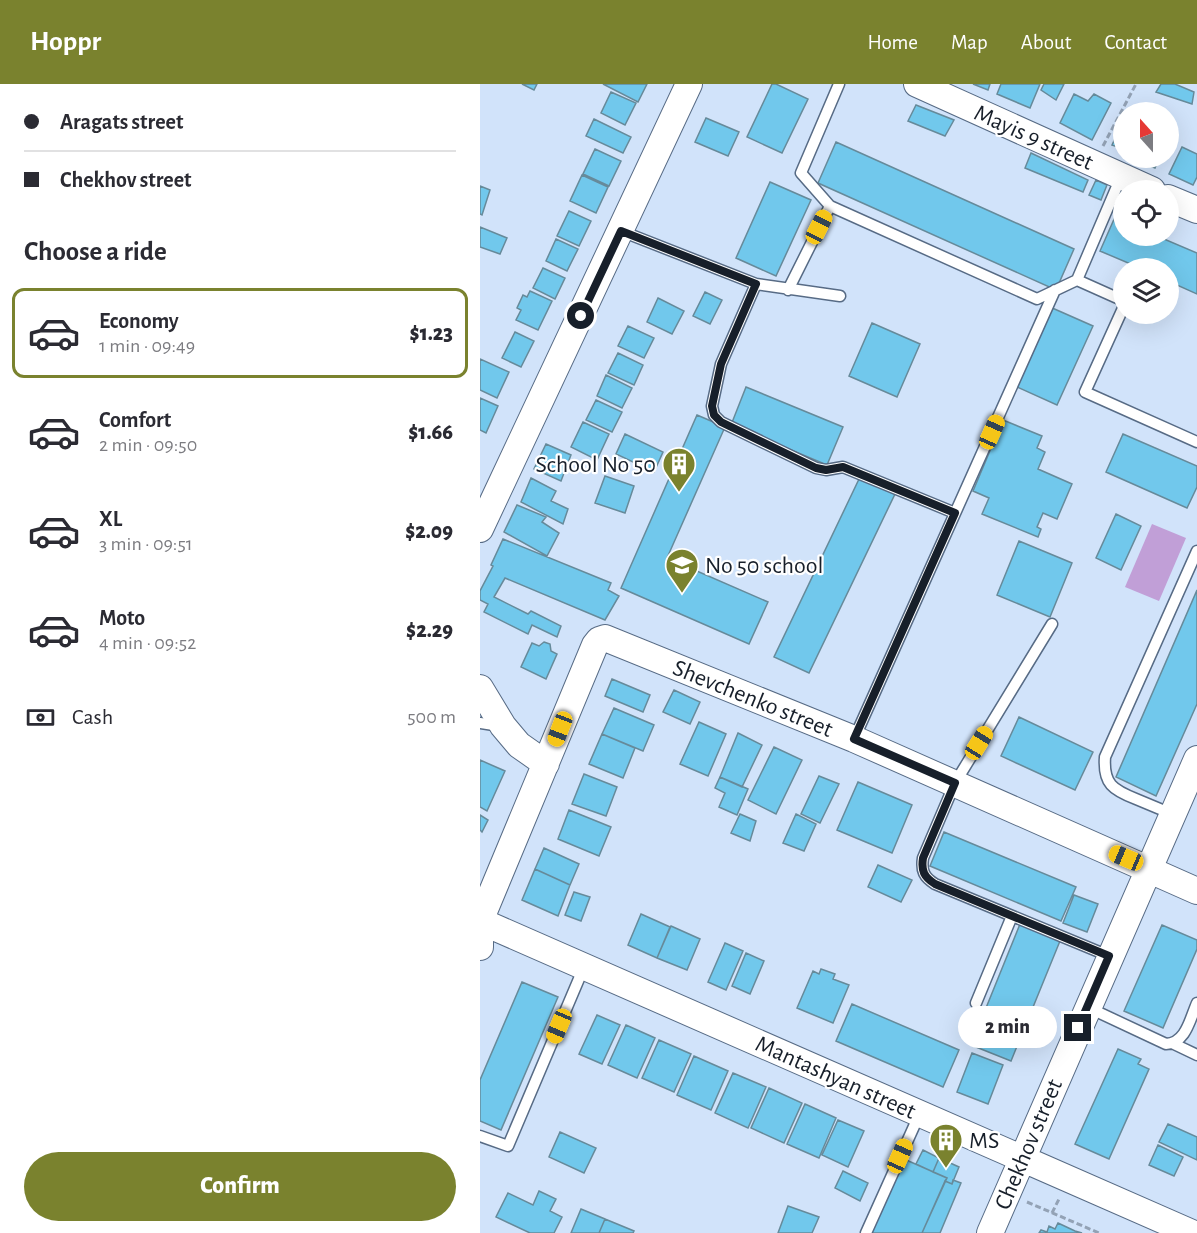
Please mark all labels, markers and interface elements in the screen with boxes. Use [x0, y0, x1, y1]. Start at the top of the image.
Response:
text: Hoppr [30, 28, 101, 56]
text: Home [867, 32, 918, 53]
text: Map [951, 32, 988, 53]
text: About [1021, 32, 1071, 53]
text: Contact [1104, 32, 1167, 53]
street label: Mayis 9 street [970, 101, 1097, 175]
north arrow [1113, 102, 1179, 168]
map controls [1113, 102, 1179, 324]
text: Aragats street [60, 111, 183, 133]
text: Chekhov street [60, 169, 192, 191]
button: locate [1113, 180, 1179, 246]
car [803, 207, 835, 247]
text: Choose a ride [24, 238, 167, 265]
button: layers [1113, 258, 1179, 324]
route start [567, 302, 594, 329]
icon: car [27, 306, 81, 360]
text: Economy [99, 310, 179, 332]
text: $1.23 [410, 322, 453, 344]
text: 1 min · 09:49 [99, 336, 195, 356]
icon: car [27, 405, 81, 459]
text: Comfort [99, 409, 171, 431]
car [976, 412, 1008, 452]
text: $1.66 [408, 421, 453, 443]
text: 2 min · 09:50 [99, 435, 197, 455]
building icon: School No 50 [661, 446, 697, 493]
place label: School No 50 [536, 453, 656, 477]
icon: car [27, 504, 81, 558]
text: XL [99, 508, 122, 530]
text: $2.09 [405, 520, 453, 542]
text: 3 min · 09:51 [99, 534, 193, 554]
school or university icon: No 50 school [664, 547, 700, 594]
place label: No 50 school [705, 554, 823, 578]
icon: car [27, 603, 81, 657]
text: Moto [99, 607, 145, 629]
text: $2.29 [406, 619, 453, 641]
text: 4 min · 09:52 [99, 633, 196, 653]
street label: Shevchenko street [669, 656, 836, 742]
icon: cash [24, 701, 57, 734]
text: Cash [72, 706, 113, 728]
text: 500 m [407, 707, 456, 727]
car [545, 709, 575, 749]
car [962, 723, 996, 763]
car [1106, 843, 1146, 873]
car [544, 1006, 574, 1046]
callout: 2 min [958, 1007, 1057, 1049]
route end [1064, 1014, 1091, 1041]
text: 2 min [985, 1017, 1030, 1037]
street label: Mantashyan street [752, 1032, 920, 1124]
street label: Chekhov street [991, 1075, 1067, 1213]
building icon: MS [928, 1122, 964, 1169]
place label: MS [969, 1129, 999, 1153]
car [884, 1136, 916, 1176]
button: Confirm [24, 1152, 456, 1221]

